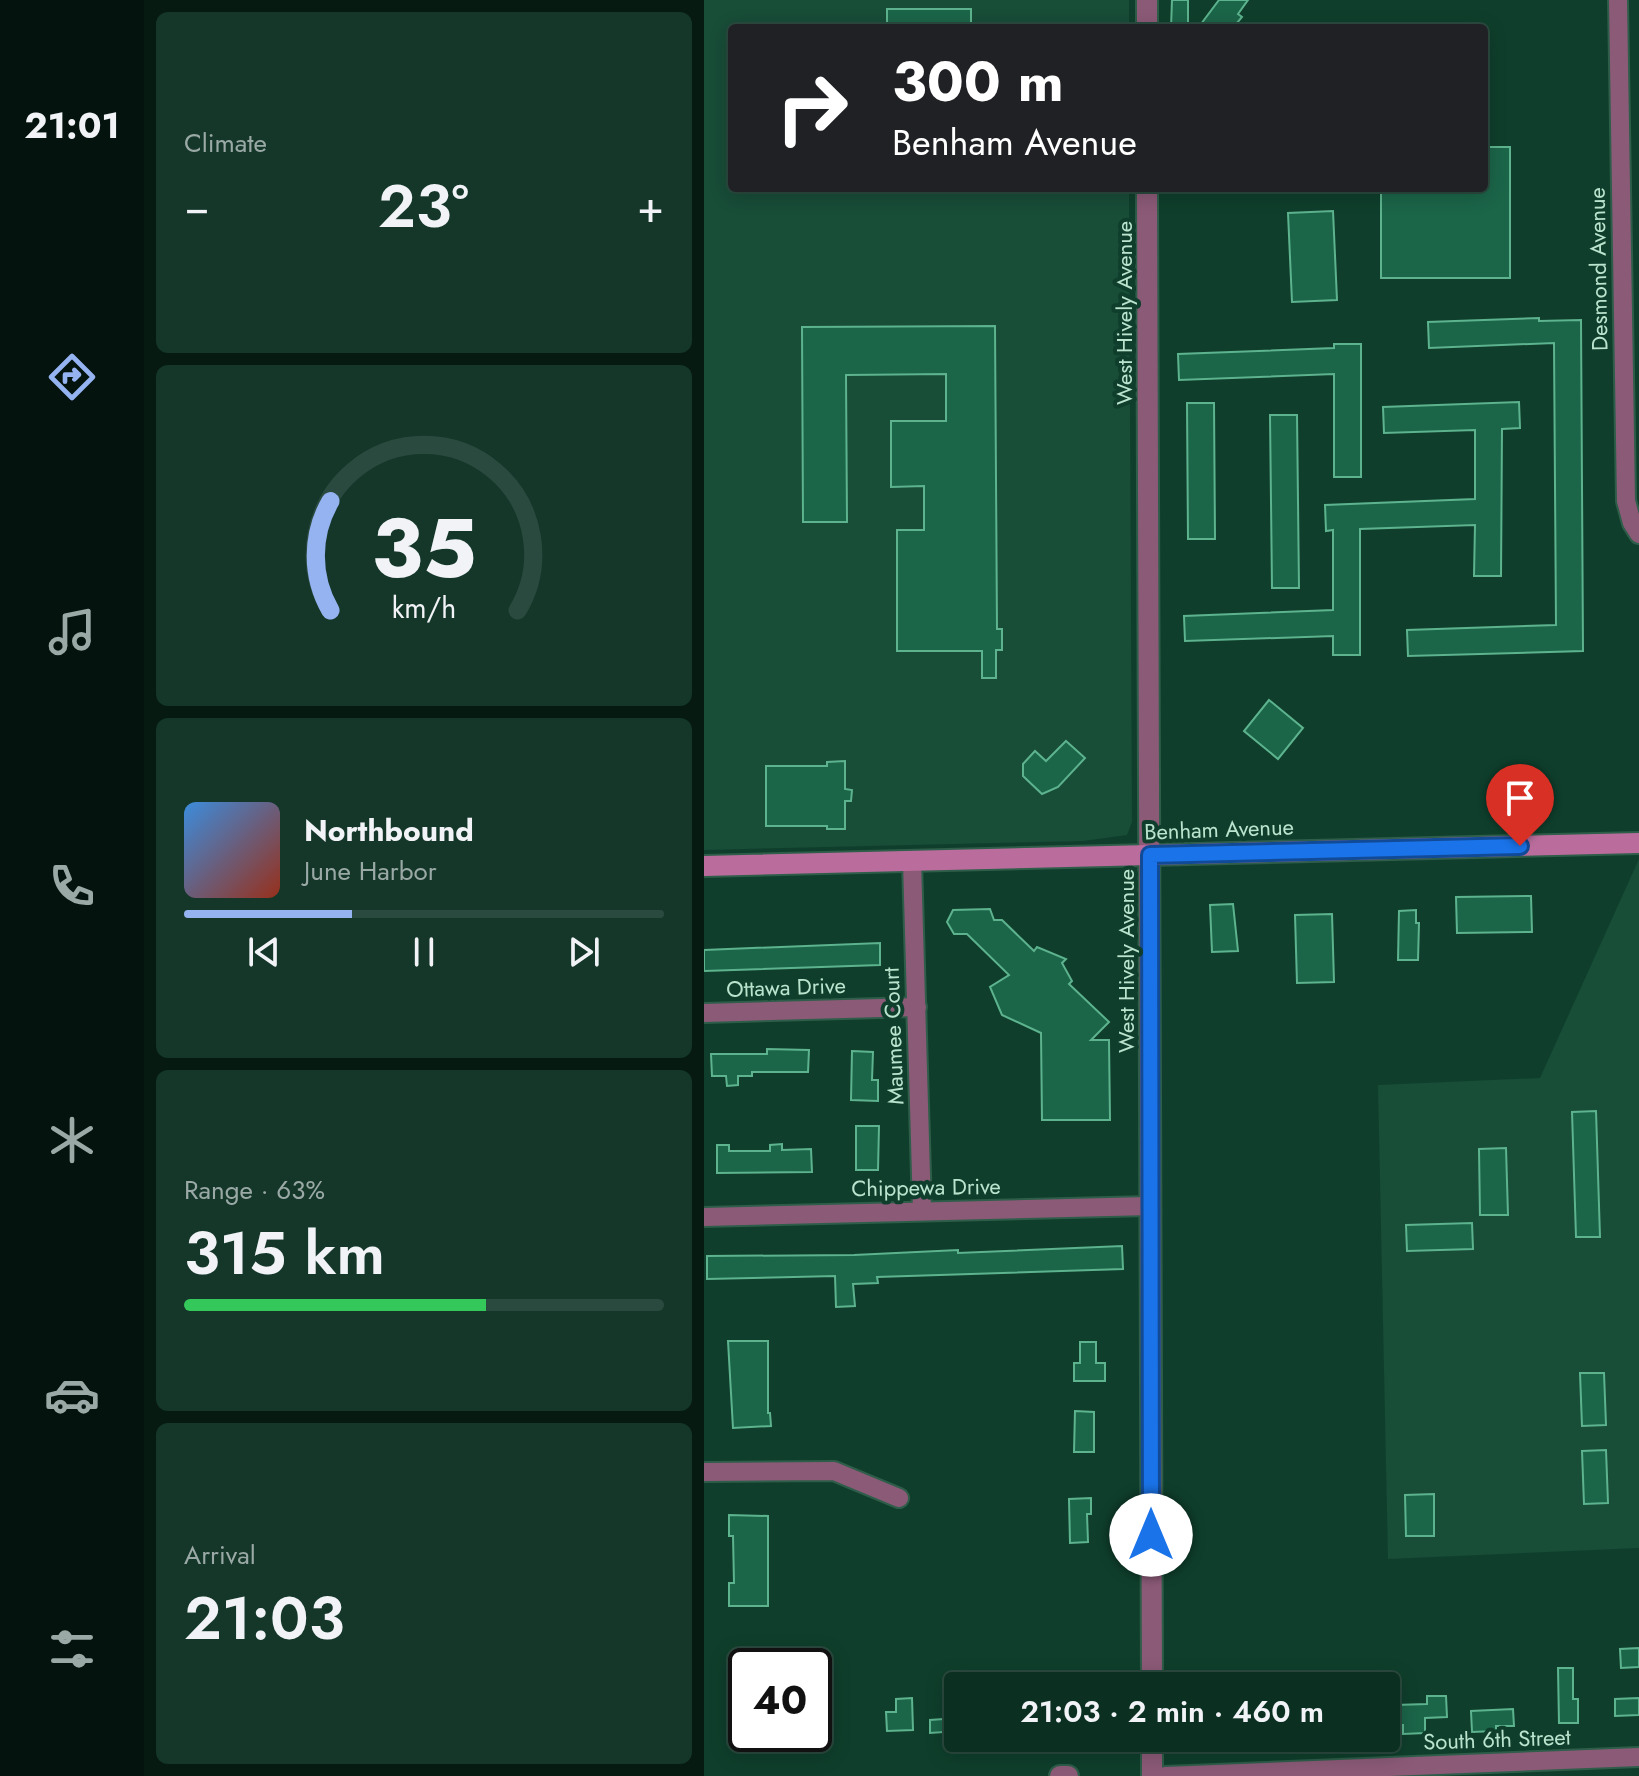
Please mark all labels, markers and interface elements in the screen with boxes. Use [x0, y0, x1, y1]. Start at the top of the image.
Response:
text: 300 m [892, 41, 1064, 122]
icon: right [760, 56, 864, 160]
text: 21:01 [24, 99, 120, 151]
text: Benham Avenue [892, 116, 1137, 168]
text: Climate [184, 124, 267, 162]
text: 23° [378, 163, 469, 250]
text: − [184, 175, 210, 239]
text: + [637, 175, 664, 239]
street label: Desmond Avenue [1581, 187, 1615, 351]
street label: West Hively Avenue [1108, 221, 1140, 405]
icon: directions [44, 349, 100, 405]
text: 35 [371, 488, 477, 608]
text: km/h [392, 587, 456, 629]
icon: music [44, 604, 100, 660]
pin [1486, 764, 1554, 846]
icon: arrive [1498, 776, 1542, 820]
text: Northbound [304, 809, 474, 852]
street label: Benham Avenue [1144, 810, 1294, 848]
text: June Harbor [304, 852, 437, 890]
icon: phone [44, 858, 100, 914]
street label: West Hively Avenue [1110, 869, 1142, 1053]
icon: previous [242, 930, 286, 974]
icon: pause [402, 930, 446, 974]
icon: next [562, 930, 606, 974]
street label: Maumee Court [875, 966, 911, 1105]
street label: Ottawa Drive [726, 969, 846, 1005]
icon: climate [44, 1112, 100, 1168]
street label: Chippewa Drive [851, 1170, 1001, 1204]
text: Range · 63% [184, 1171, 325, 1209]
text: 315 km [184, 1210, 385, 1297]
icon: car [44, 1367, 100, 1423]
position arrow [1109, 1493, 1193, 1577]
text: Arrival [184, 1536, 256, 1574]
text: 21:03 [184, 1575, 345, 1662]
icon: filters [44, 1621, 100, 1677]
speed limit sign: 40 [728, 1648, 832, 1752]
text: 21:03 · 2 min · 460 m [1020, 1690, 1324, 1733]
street label: South 6th Street [1423, 1720, 1572, 1758]

